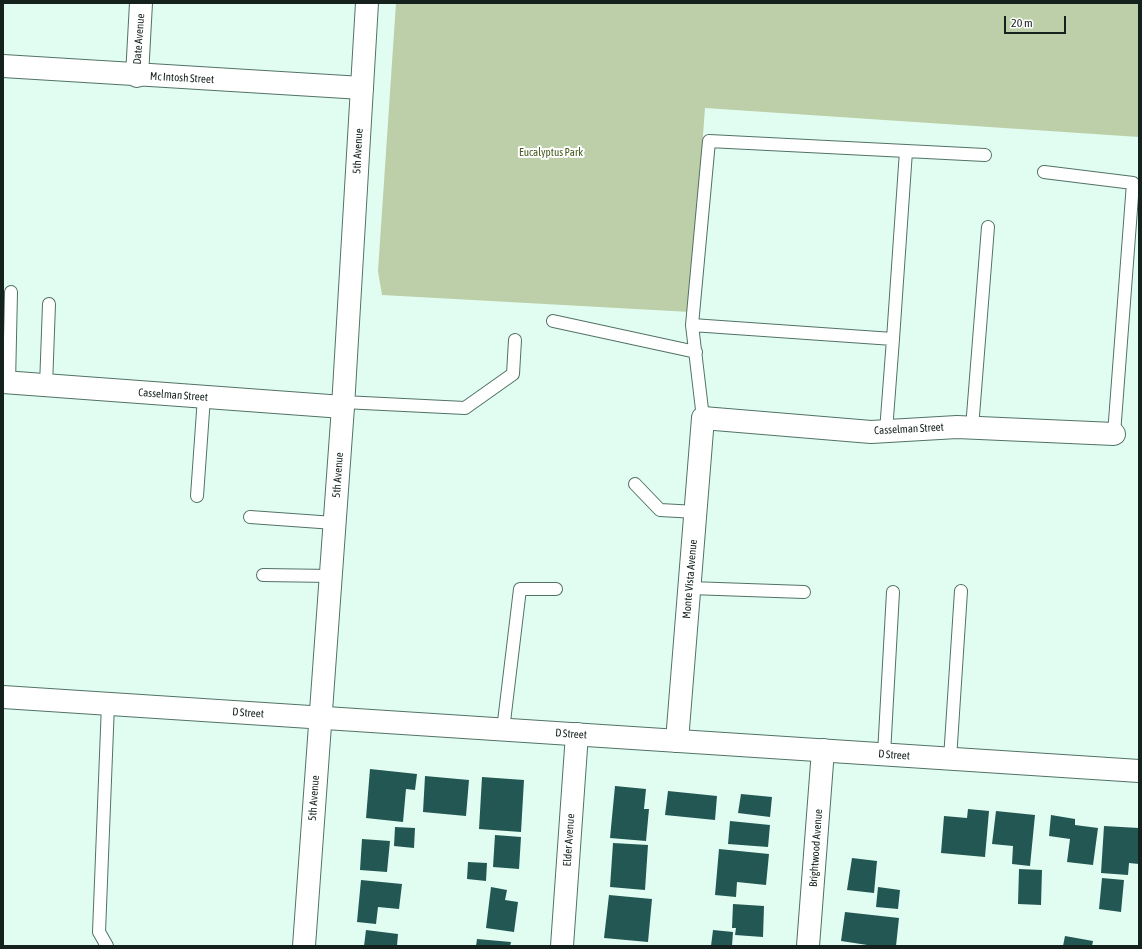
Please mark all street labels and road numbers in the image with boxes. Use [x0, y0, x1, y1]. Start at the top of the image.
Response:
street label: Date Avenue [131, 13, 147, 65]
street label: Mc Intosh Street [150, 70, 214, 86]
street label: 5th Avenue [350, 128, 366, 174]
street label: Casselman Street [138, 386, 208, 404]
street label: Casselman Street [874, 421, 944, 437]
street label: 5th Avenue [330, 452, 346, 498]
street label: Monte Vista Avenue [680, 539, 700, 619]
street label: D Street [232, 705, 264, 721]
street label: D Street [555, 726, 587, 742]
street label: D Street [878, 747, 910, 763]
street label: 5th Avenue [306, 775, 322, 821]
street label: Brightwood Avenue [807, 809, 825, 887]
street label: Elder Avenue [561, 813, 577, 867]

